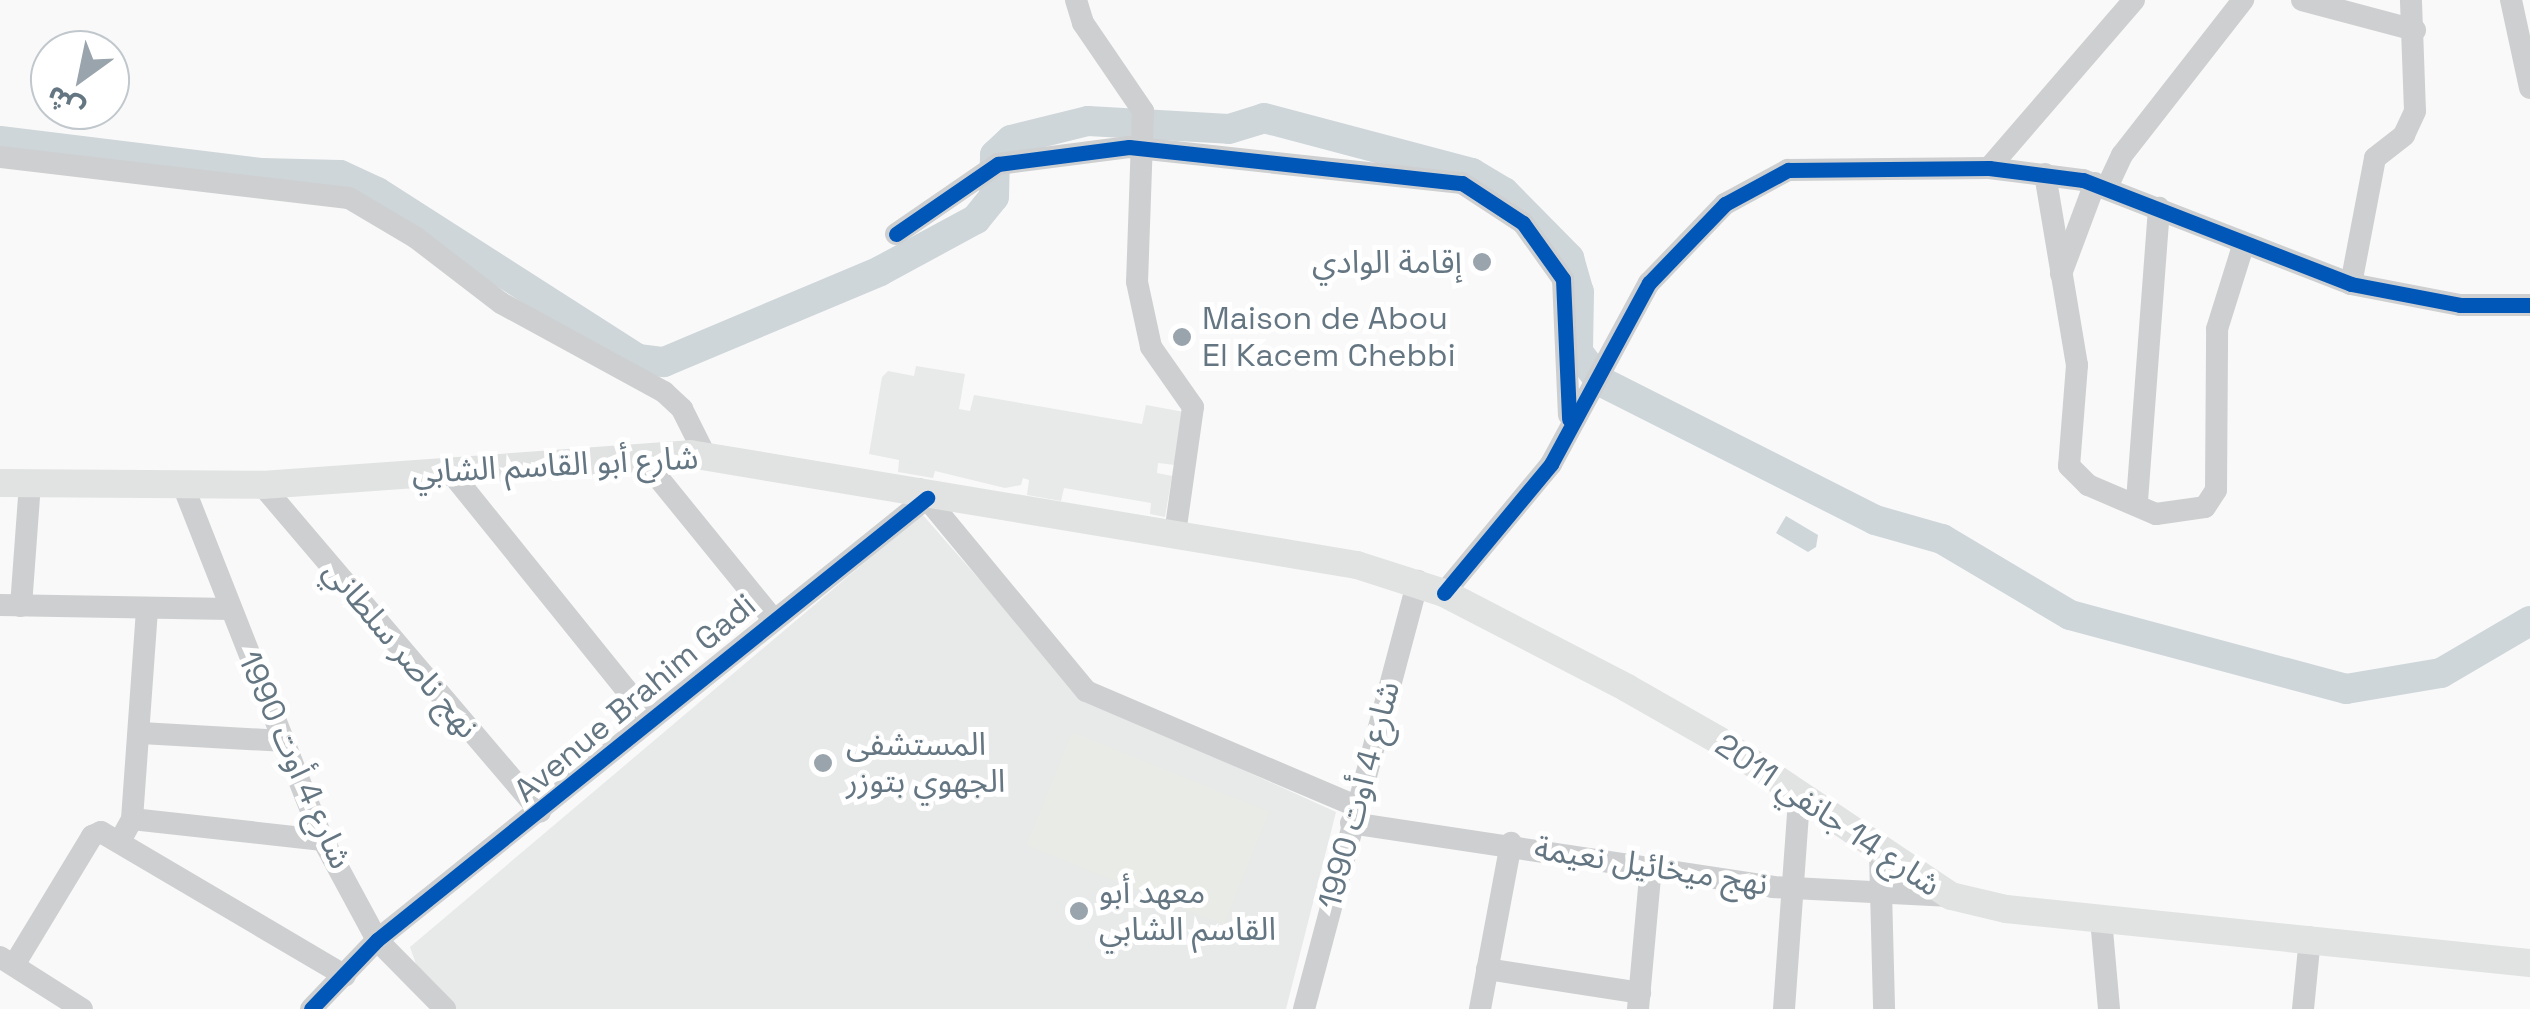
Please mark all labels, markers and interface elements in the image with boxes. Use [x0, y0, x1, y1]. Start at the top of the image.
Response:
north arrow [30, 30, 130, 130]
text: ش [39, 78, 91, 129]
place label: إقامة الوادي [1312, 243, 1462, 281]
marker: إقامة الوادي [1471, 251, 1493, 273]
place label: Maison de Abou El Kacem Chebbi [1202, 300, 1456, 375]
marker: Maison de Abou El Kacem Chebbi [1171, 326, 1193, 348]
street label: شارع أبو القاسم الشابي [411, 438, 699, 492]
street label: نهج ناصر سلطاني [315, 552, 487, 746]
street label: Avenue Brahim Gadi [507, 586, 763, 810]
street label: شارع 4 أوت 1990 [230, 645, 360, 875]
street label: شارع 4 أوت 1990 [1310, 677, 1408, 913]
place label: المستشفى الجهوي بتوزر [846, 726, 1005, 801]
street label: شارع 14 جانفي 2011 [1708, 726, 1948, 904]
marker: المستشفى الجهوي بتوزر [810, 750, 836, 776]
street label: نهج ميخائيل نعيمة [1532, 829, 1770, 903]
place label: معهد أبو القاسم الشابي [1099, 874, 1276, 949]
marker: معهد أبو القاسم الشابي [1068, 900, 1090, 922]

